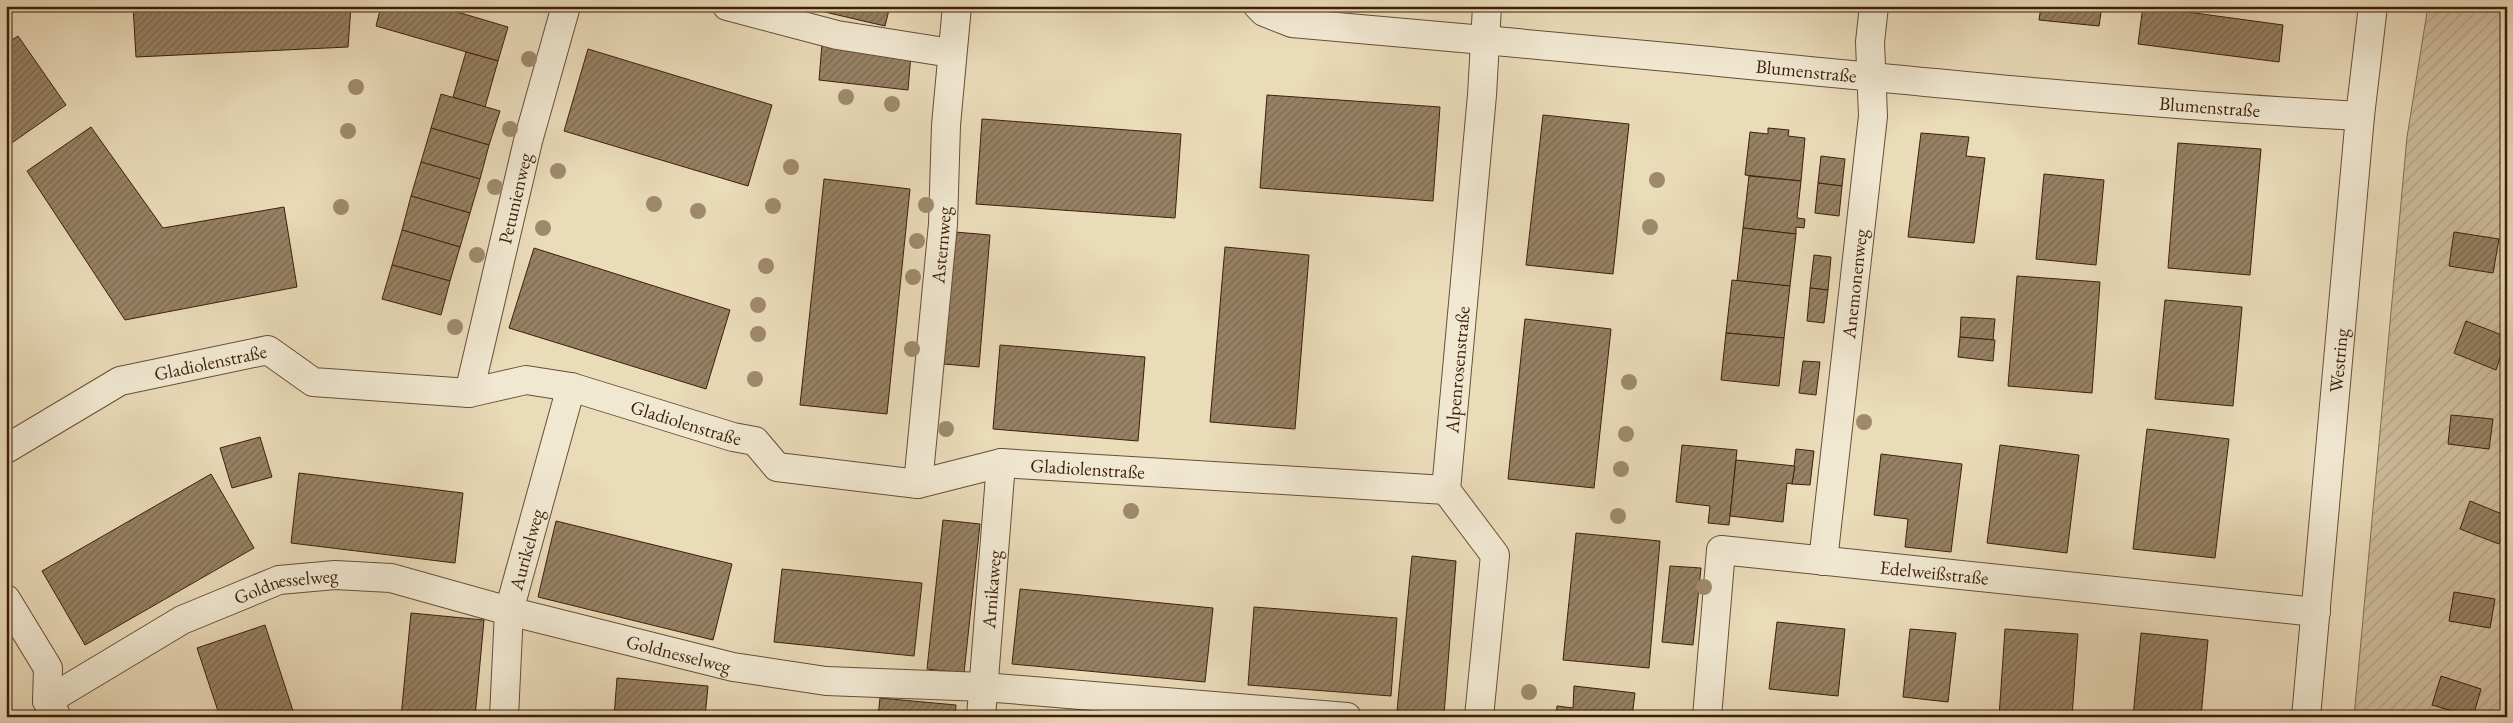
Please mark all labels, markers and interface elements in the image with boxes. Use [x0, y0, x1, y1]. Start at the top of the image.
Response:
street label: Blumenstraße [1755, 54, 1858, 88]
street label: Blumenstraße [2158, 91, 2261, 123]
street label: Petunienweg [492, 150, 538, 246]
street label: Asternweg [925, 206, 957, 286]
street label: Anemonenweg [1836, 227, 1873, 341]
street label: Alpenrosenstraße [1439, 305, 1476, 435]
street label: Westring [2323, 327, 2354, 394]
street label: Gladiolenstraße [152, 339, 269, 387]
street label: Gladiolenstraße [628, 394, 743, 451]
street label: Gladiolenstraße [1030, 453, 1146, 485]
street label: Aurikelweg [503, 505, 550, 594]
street label: Arnikaweg [976, 549, 1007, 631]
street label: Edelweißstraße [1879, 555, 1990, 591]
street label: Goldnesselweg [230, 563, 340, 610]
street label: Goldnesselweg [623, 629, 734, 679]

